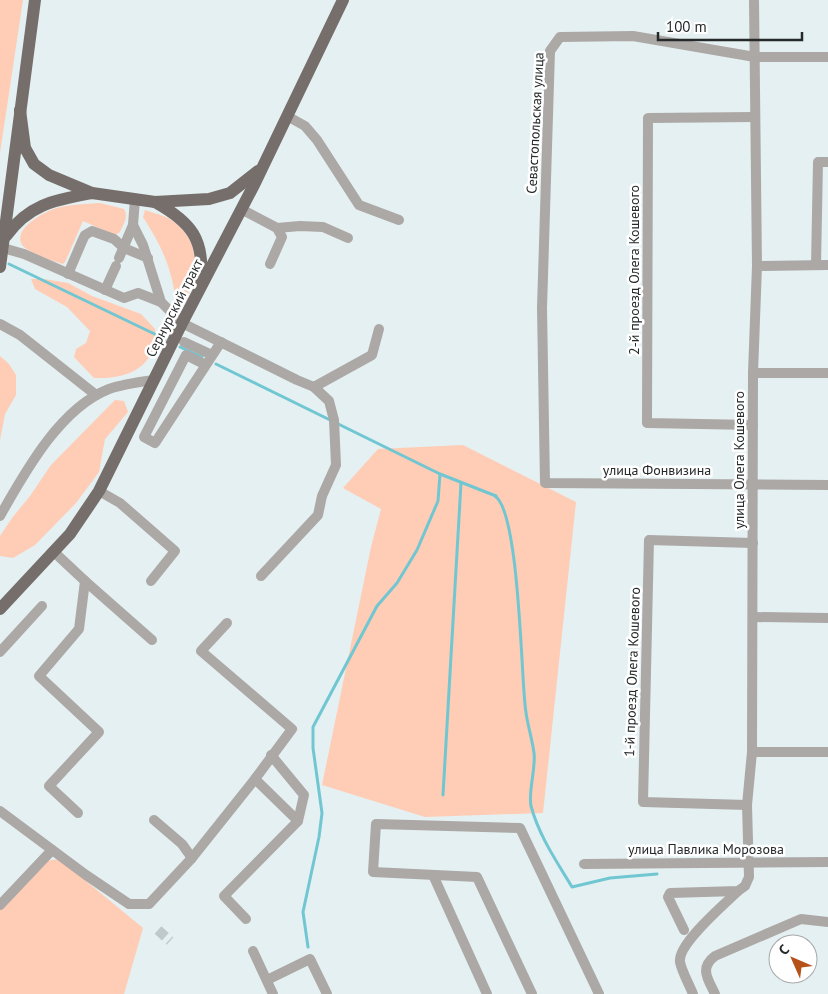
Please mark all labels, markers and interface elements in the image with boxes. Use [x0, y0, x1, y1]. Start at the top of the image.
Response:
scale bar [658, 10, 802, 42]
text: 100 m [666, 17, 707, 36]
street label: Севастопольская улица [522, 52, 548, 194]
street label: 2-й проезд Олега Кошевого [625, 185, 643, 355]
street label: Сернурский тракт [141, 255, 207, 360]
street label: улица Олега Кошевого [730, 391, 748, 529]
street label: улица Фонвизина [603, 461, 711, 479]
street label: 1-й проезд Олега Кошевого [620, 587, 644, 757]
street label: улица Павлика Морозова [628, 840, 784, 858]
north arrow [768, 934, 818, 984]
text: С [775, 941, 793, 959]

